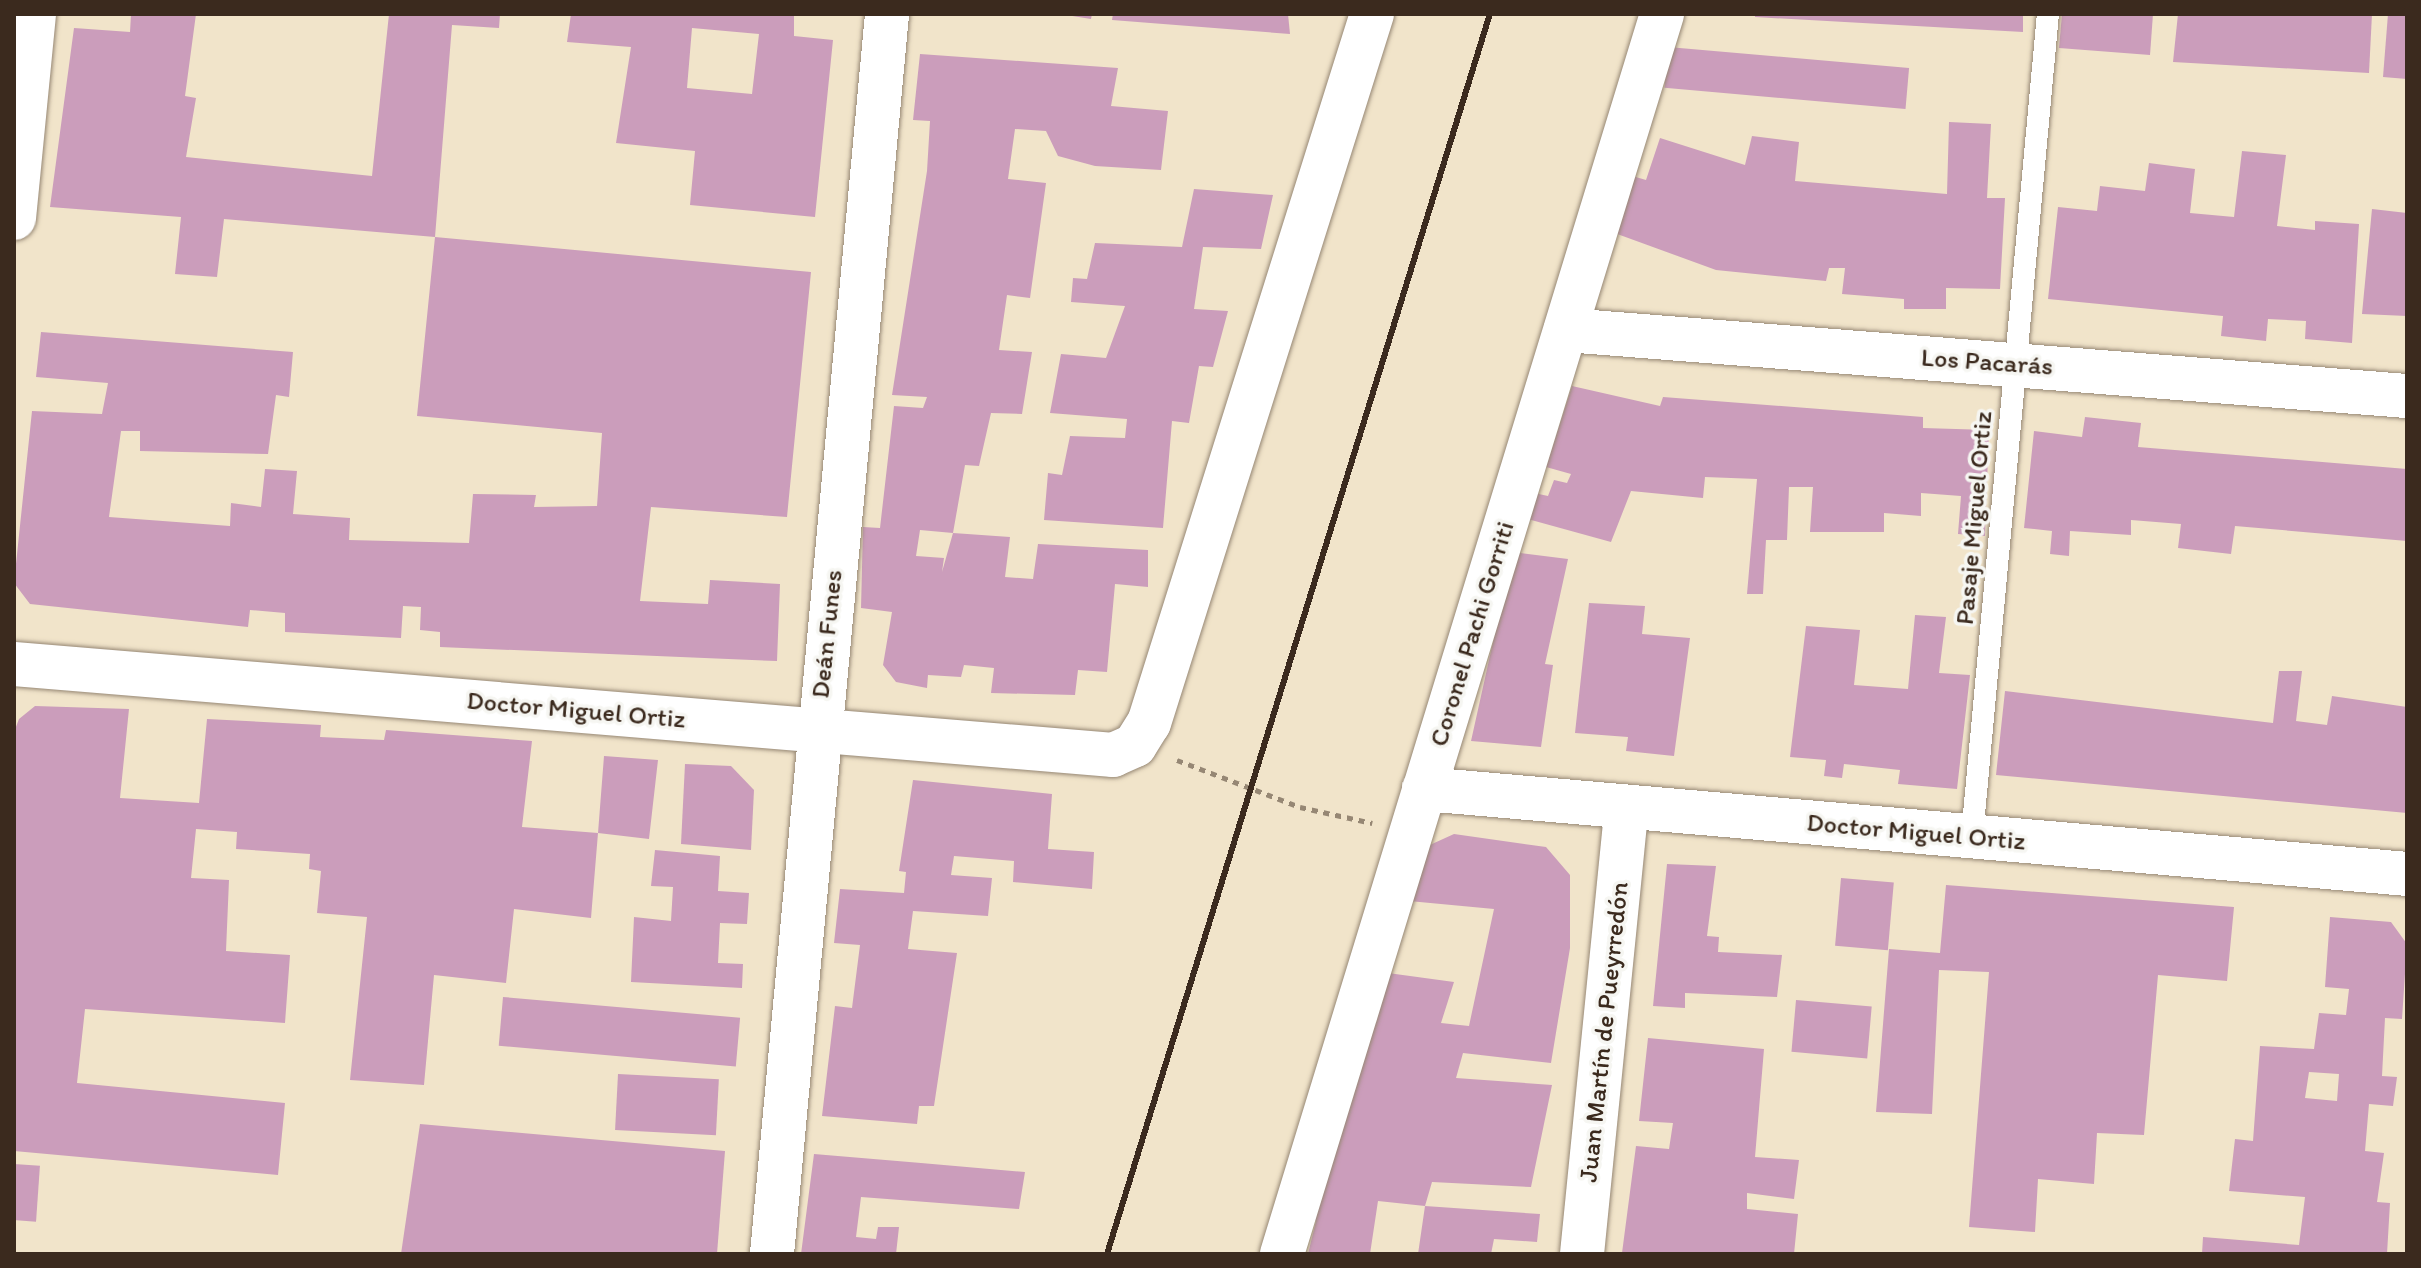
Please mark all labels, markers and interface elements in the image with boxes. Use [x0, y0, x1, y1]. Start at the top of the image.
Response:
street label: Los Pacarás [1920, 342, 2054, 382]
street label: Pasaje Miguel Ortiz [1949, 410, 1999, 626]
street label: Coronel Pachi Gorriti [1423, 518, 1521, 750]
street label: Deán Funes [805, 568, 849, 700]
street label: Doctor Miguel Ortiz [465, 685, 687, 735]
street label: Doctor Miguel Ortiz [1805, 807, 2027, 857]
street label: Juan Martín de Pueyrredón [1573, 880, 1635, 1184]

